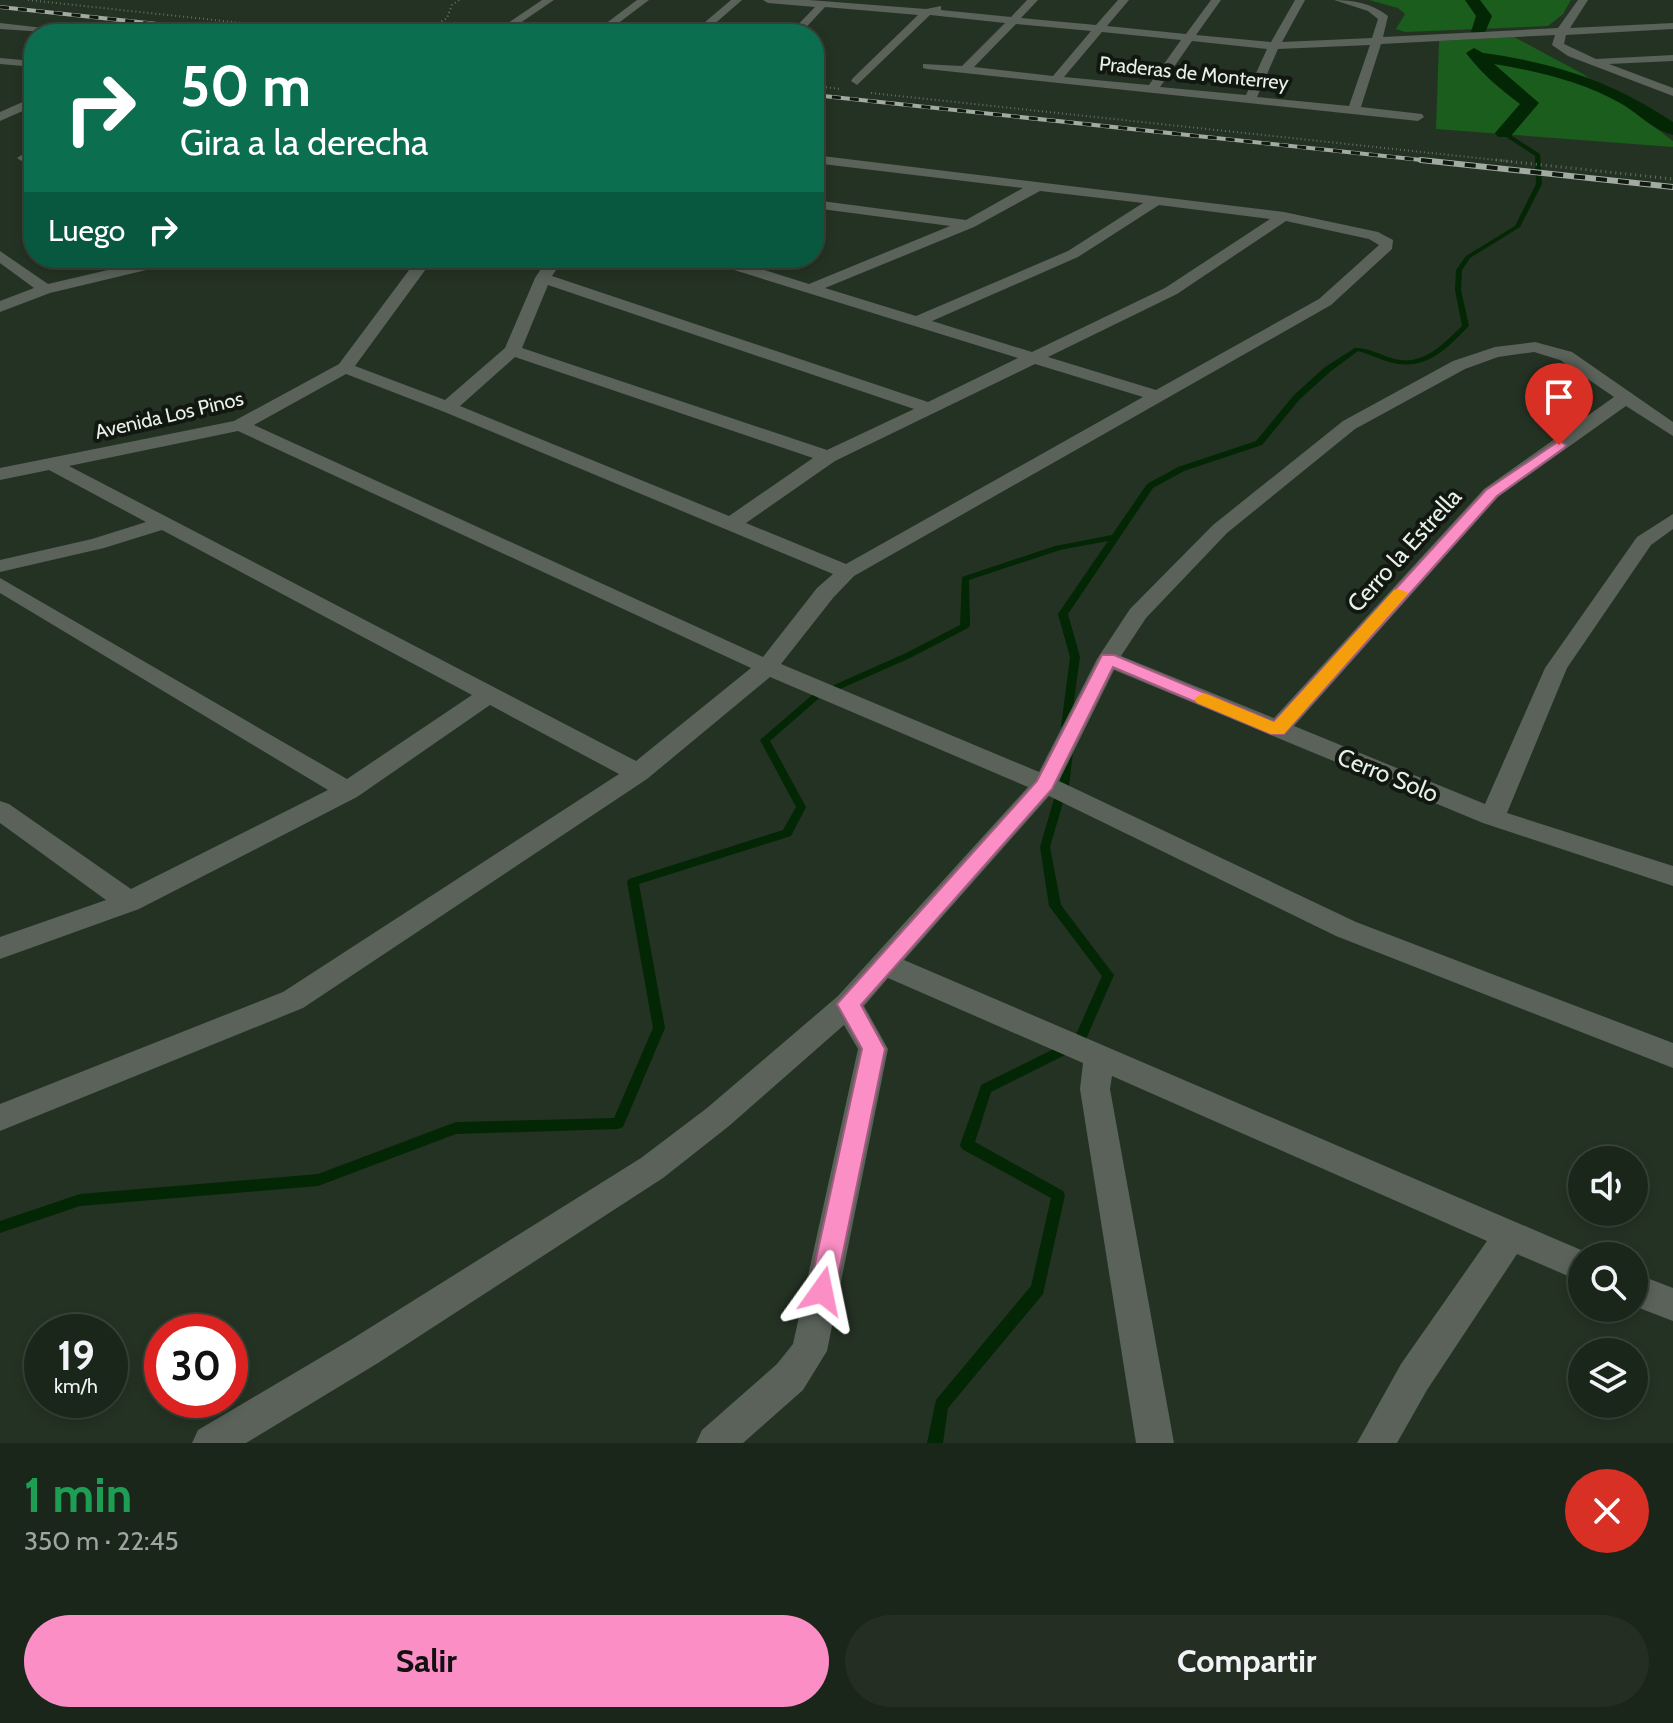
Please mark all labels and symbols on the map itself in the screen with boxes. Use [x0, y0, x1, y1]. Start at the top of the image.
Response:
street label: Praderas de Monterrey [1098, 51, 1290, 95]
pin [1525, 363, 1593, 445]
street label: Avenida Los Pinos [92, 386, 246, 444]
street label: Cerro la Estrella [1341, 482, 1467, 618]
street label: Cerro Solo [1333, 742, 1443, 808]
position arrow [780, 1249, 864, 1333]
speed limit sign: 30 [144, 1314, 248, 1418]

